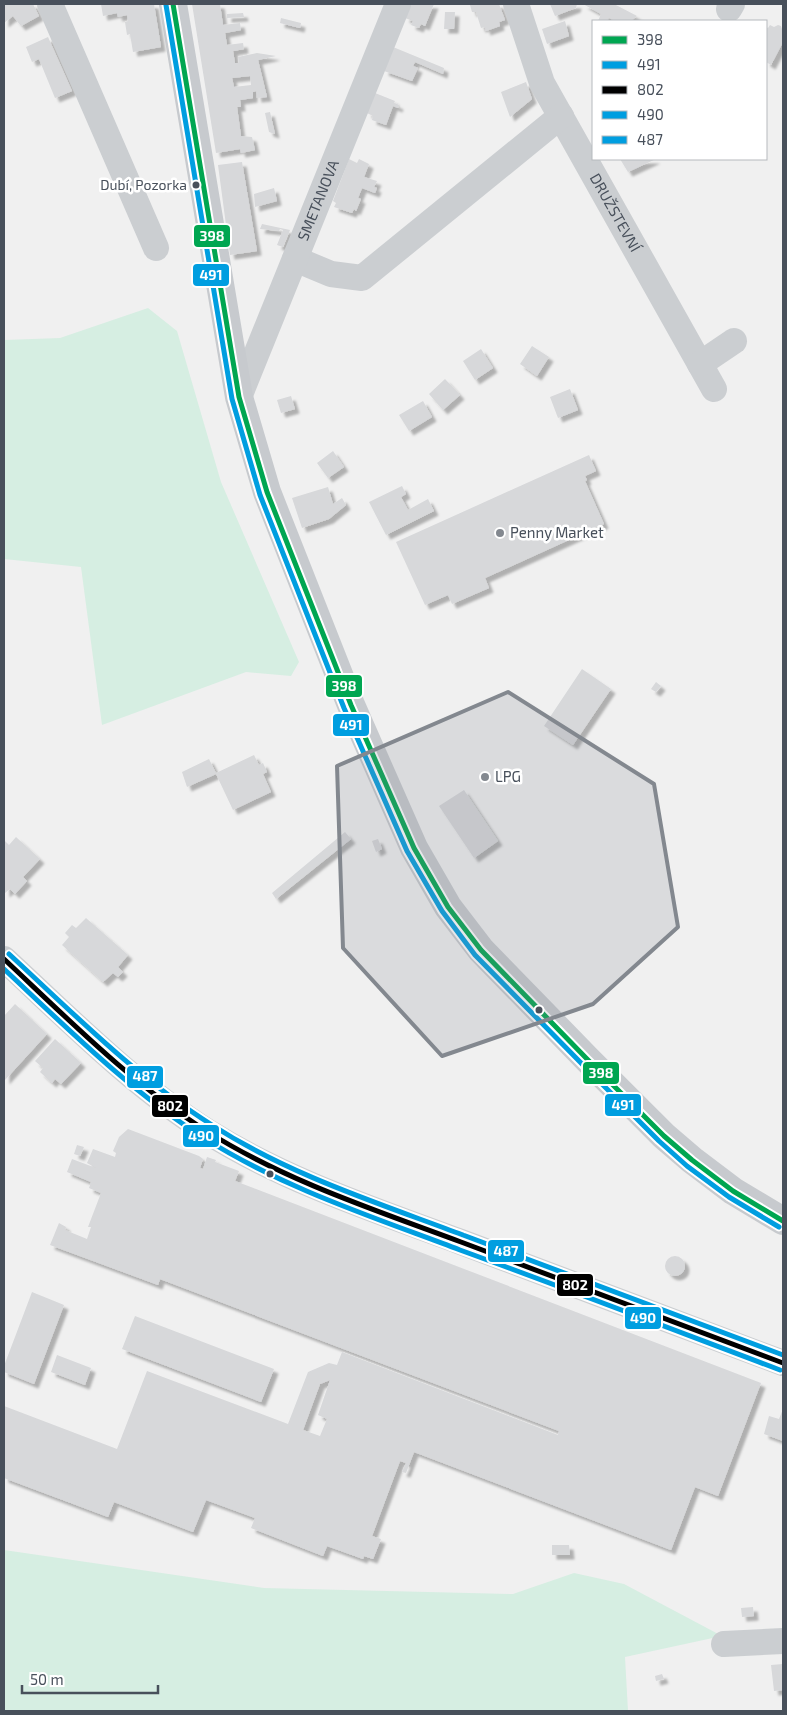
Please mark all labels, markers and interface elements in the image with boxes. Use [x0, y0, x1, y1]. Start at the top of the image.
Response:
legend [592, 20, 767, 160]
text: 398 [637, 30, 663, 48]
text: 491 [637, 55, 661, 73]
text: 802 [637, 80, 664, 98]
text: 490 [637, 105, 664, 123]
text: 487 [637, 130, 663, 148]
street label: SMETANOVA [293, 156, 342, 243]
street label: DRUŽSTEVNÍ [587, 170, 645, 255]
place label: Dubí, Pozorka [100, 176, 187, 193]
marker: Dubí, Pozorka [191, 180, 201, 190]
line badge: 398 [193, 224, 231, 248]
text: 398 [200, 227, 224, 244]
line badge: 491 [192, 263, 230, 287]
text: 491 [199, 266, 223, 283]
place label: Penny Market [510, 523, 604, 541]
marker: Penny Market [494, 527, 506, 539]
line badge: 398 [325, 674, 363, 698]
text: 398 [332, 677, 356, 694]
line badge: 491 [332, 713, 370, 737]
text: 491 [339, 716, 363, 733]
place label: LPG [495, 767, 521, 785]
marker: LPG [479, 771, 491, 783]
unlabelled marker [534, 1005, 544, 1015]
line badge: 398 [582, 1061, 620, 1085]
text: 398 [589, 1064, 613, 1081]
line badge: 487 [126, 1065, 164, 1089]
text: 487 [132, 1067, 158, 1084]
line badge: 491 [604, 1093, 642, 1117]
line badge: 802 [151, 1094, 189, 1118]
text: 491 [611, 1096, 635, 1113]
text: 802 [157, 1097, 183, 1114]
line badge: 490 [182, 1124, 220, 1148]
text: 490 [188, 1127, 214, 1144]
unlabelled marker [265, 1169, 275, 1179]
line badge: 487 [487, 1239, 525, 1263]
text: 487 [493, 1242, 519, 1259]
line badge: 802 [556, 1273, 594, 1297]
text: 802 [562, 1276, 588, 1293]
line badge: 490 [624, 1306, 662, 1330]
text: 490 [630, 1309, 656, 1326]
scale bar [22, 1662, 159, 1694]
text: 50 m [30, 1670, 64, 1688]

